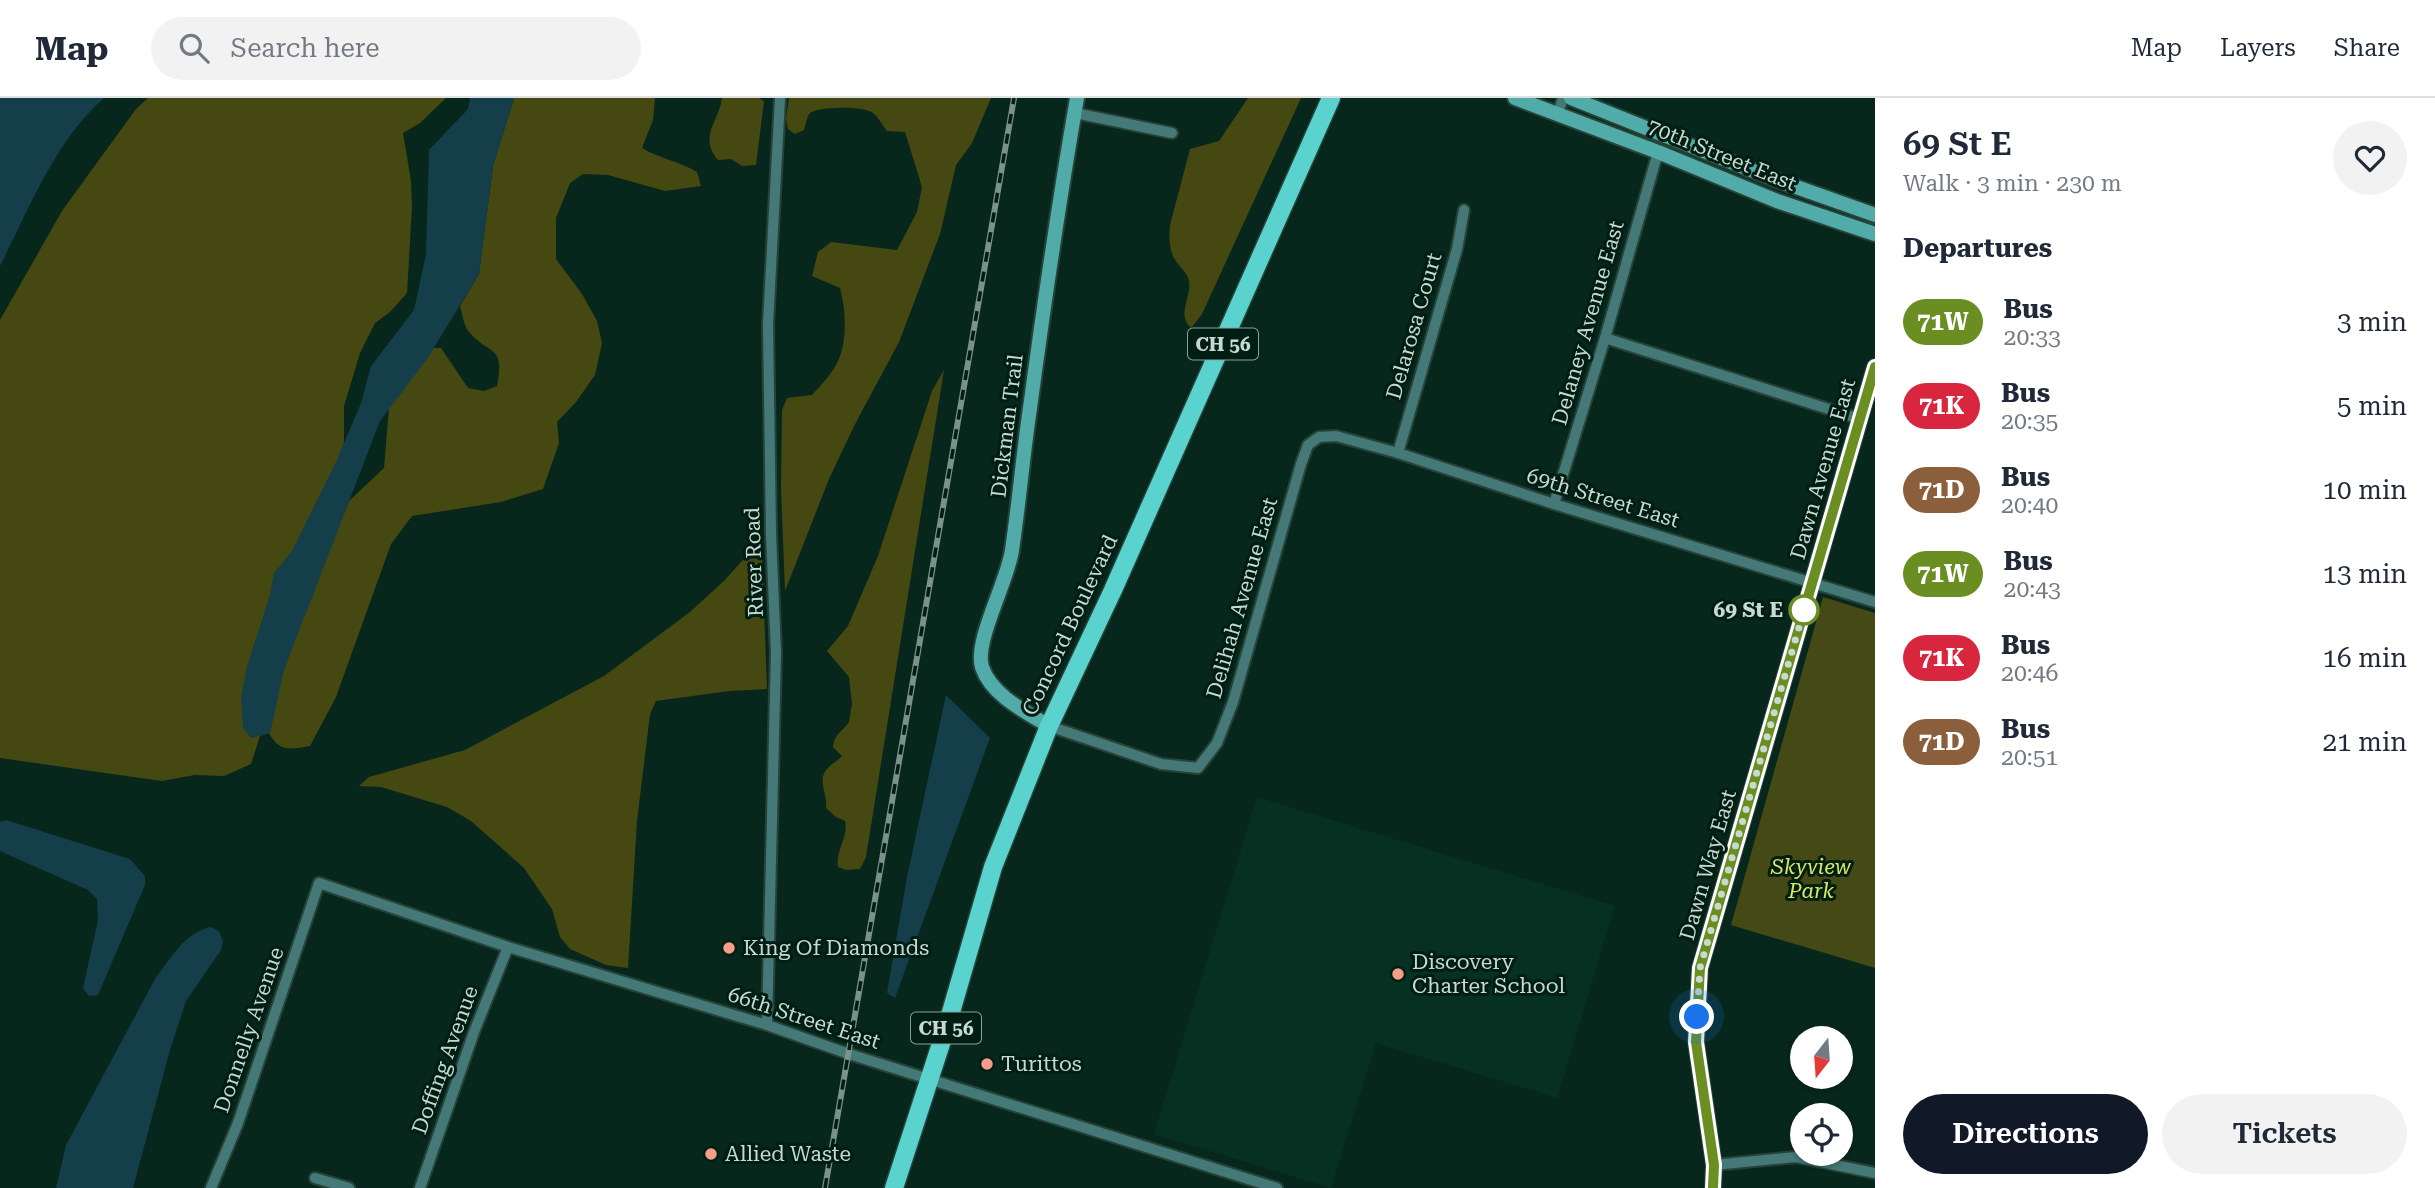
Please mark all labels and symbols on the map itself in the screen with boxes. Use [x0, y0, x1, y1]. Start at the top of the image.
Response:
street label: 70th Street East [1644, 114, 1800, 196]
street label: Delaney Avenue East [1547, 218, 1629, 428]
street label: Delarosa Court [1382, 250, 1446, 402]
road number: CH 56 [1188, 328, 1258, 360]
street label: Dickman Trail [986, 352, 1028, 499]
street label: Dawn Avenue East [1786, 376, 1860, 562]
street label: 69th Street East [1524, 463, 1682, 533]
street label: Delihah Avenue East [1202, 495, 1282, 701]
street label: River Road [740, 506, 768, 617]
street label: Concord Boulevard [1018, 530, 1123, 719]
marker: 69 St E [1789, 595, 1819, 625]
place label: 69 St E [1713, 598, 1783, 622]
street label: Dawn Way East [1675, 787, 1741, 943]
park label: Skyview Park [1770, 855, 1852, 903]
place label: King Of Diamonds [743, 936, 929, 960]
marker: King Of Diamonds [721, 940, 737, 956]
street label: Donnelly Avenue [209, 944, 289, 1116]
place label: Discovery Charter School [1412, 950, 1566, 998]
marker: Discovery Charter School [1390, 966, 1406, 982]
street label: 66th Street East [725, 982, 883, 1054]
street label: Doffing Avenue [407, 983, 483, 1137]
your location [1679, 999, 1714, 1034]
road number: CH 56 [911, 1012, 981, 1044]
north arrow [1790, 1026, 1853, 1088]
place label: Turittos [1001, 1052, 1082, 1076]
marker: Turittos [979, 1056, 995, 1072]
place label: Allied Waste [725, 1142, 851, 1166]
marker: Allied Waste [703, 1146, 719, 1162]

